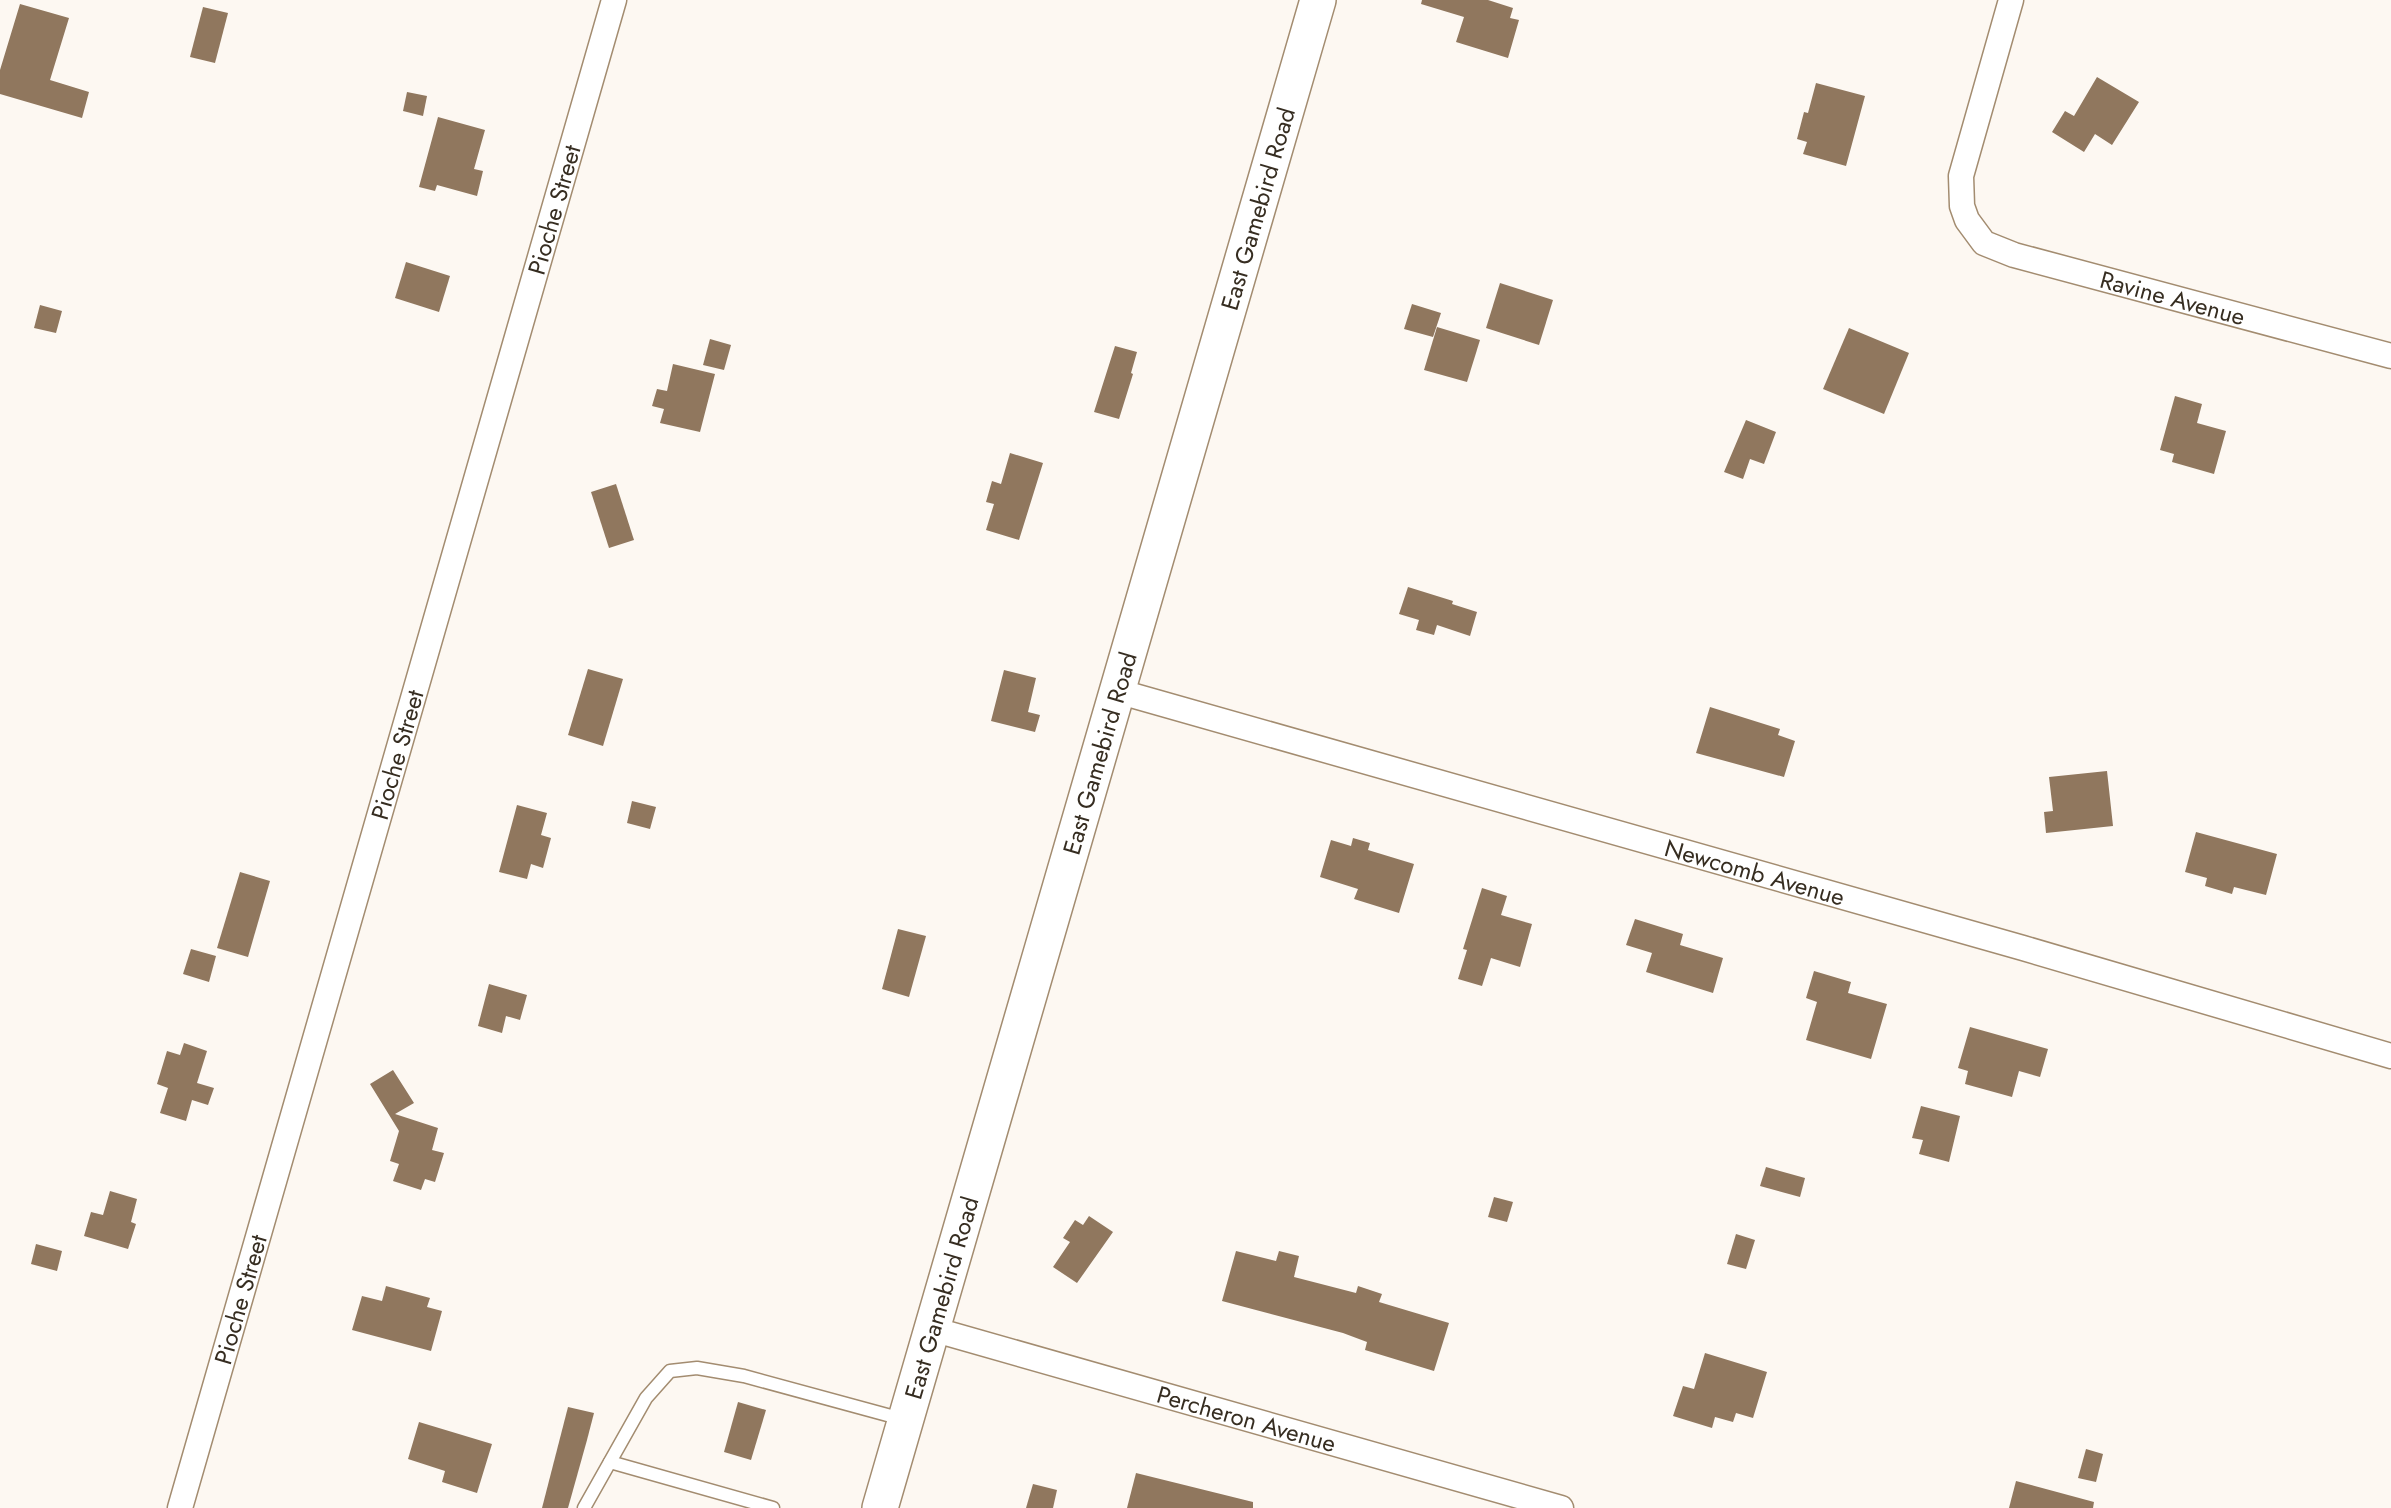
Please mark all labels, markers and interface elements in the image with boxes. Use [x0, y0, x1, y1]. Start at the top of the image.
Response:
street label: East Gamebird Road [1211, 103, 1303, 314]
street label: Pioche Street [518, 140, 589, 279]
street label: Ravine Avenue [2096, 261, 2249, 334]
street label: East Gamebird Road [1053, 648, 1145, 859]
street label: Pioche Street [362, 685, 432, 824]
street label: Newcomb Avenue [1661, 830, 1849, 914]
street label: East Gamebird Road [895, 1192, 987, 1403]
street label: Pioche Street [205, 1230, 275, 1368]
street label: Percheron Avenue [1153, 1376, 1340, 1461]

